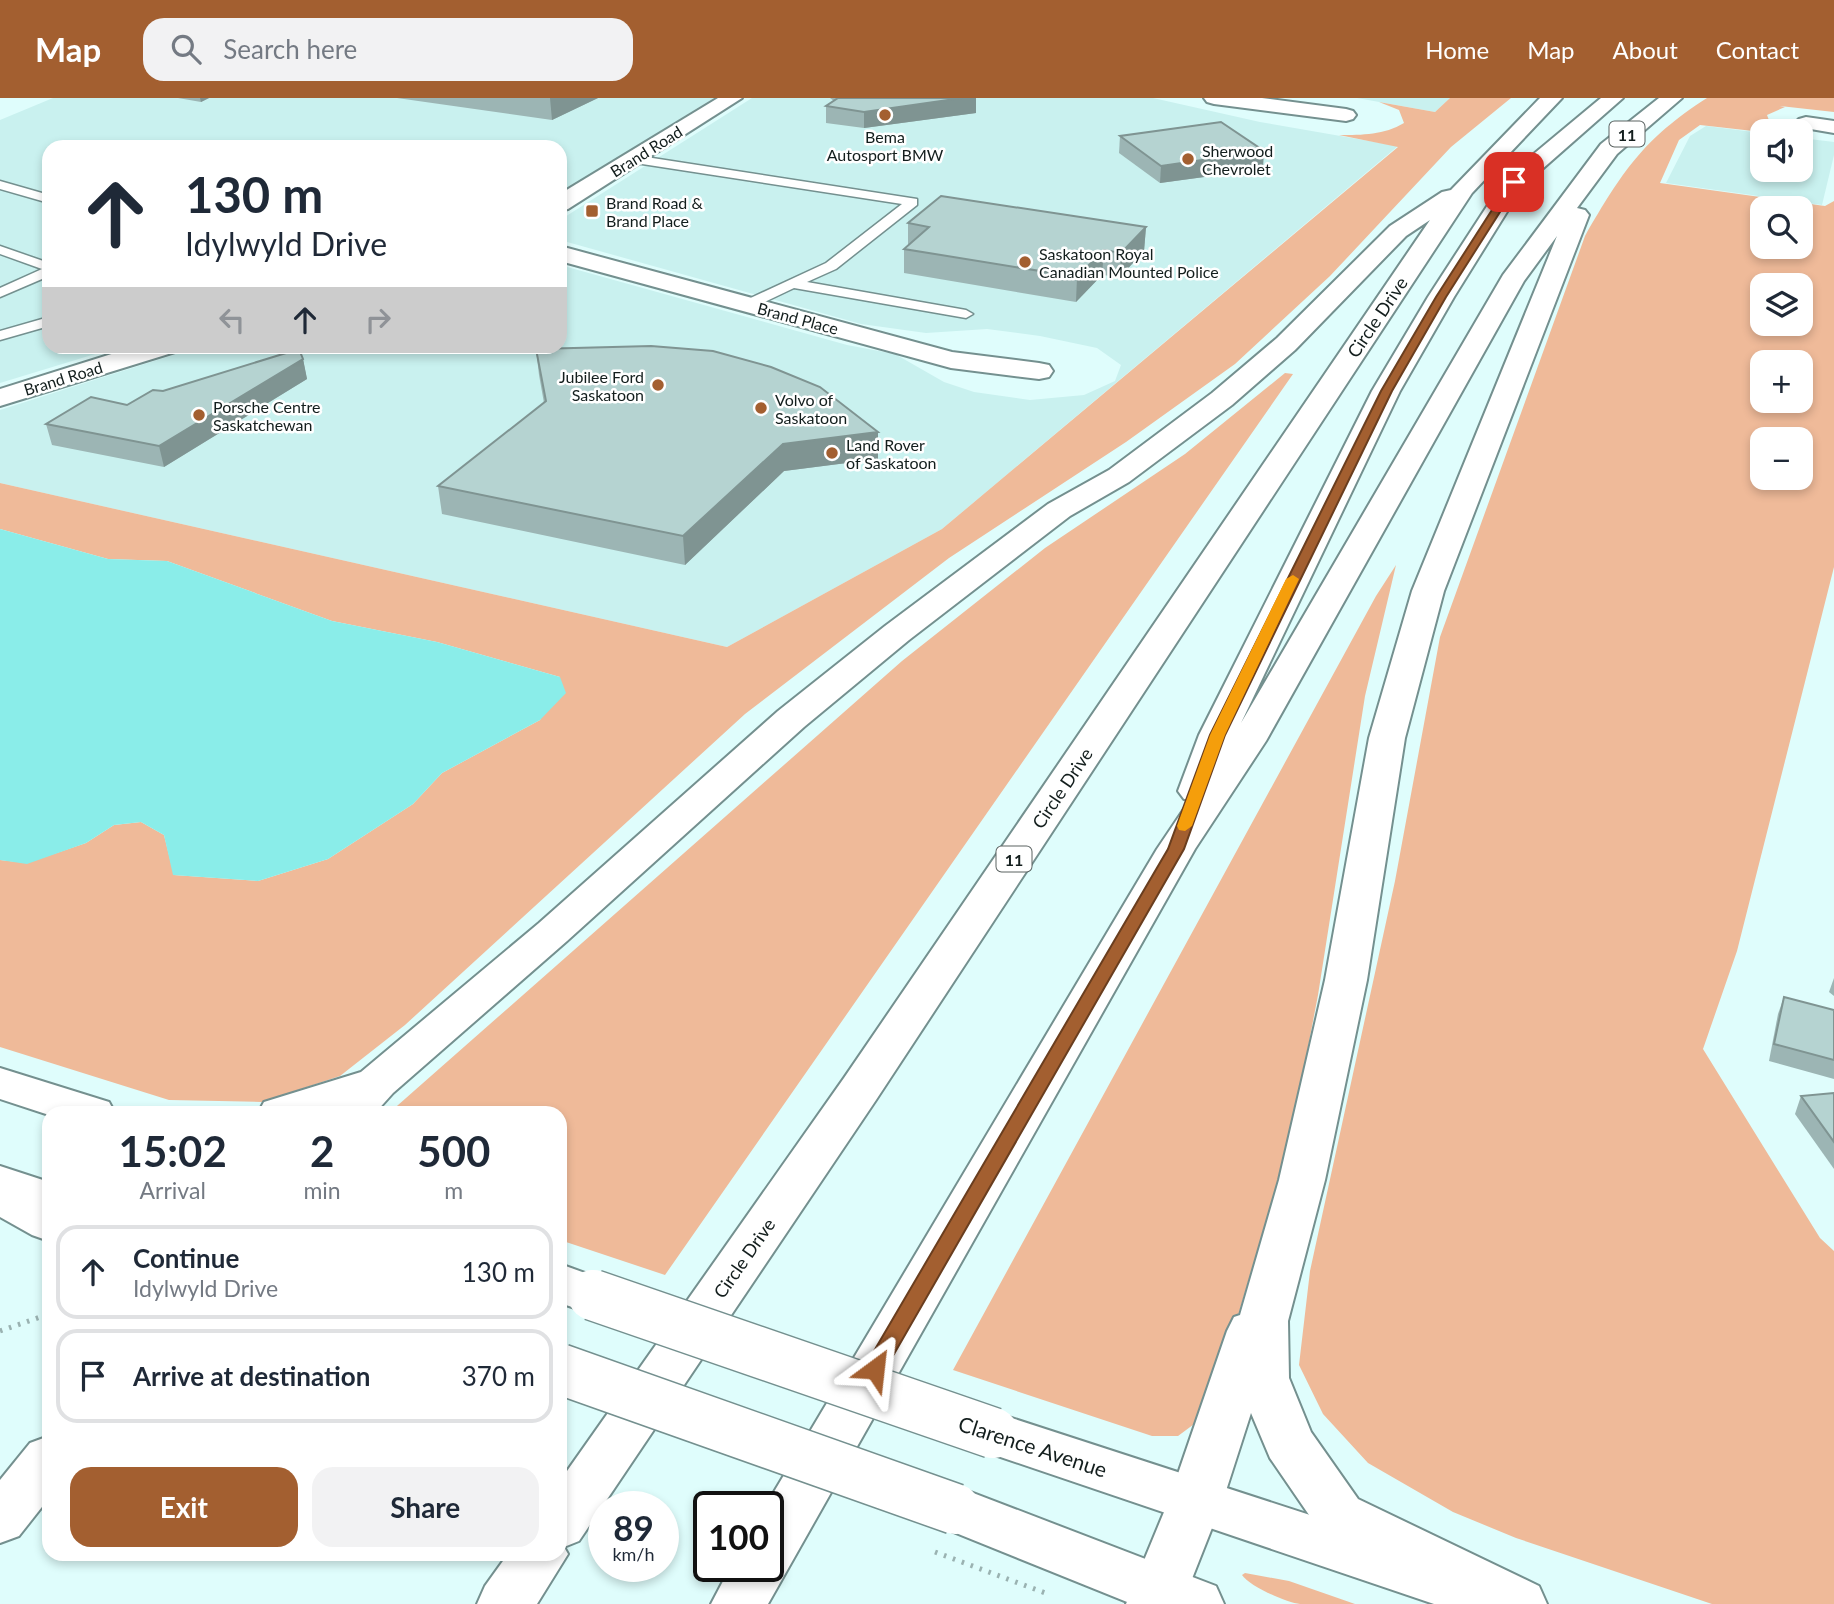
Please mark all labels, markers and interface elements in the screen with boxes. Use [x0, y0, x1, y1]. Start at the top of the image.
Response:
search box [143, 18, 633, 81]
text: Map [35, 29, 101, 69]
icon: search [167, 30, 205, 68]
text: Search here [223, 33, 357, 65]
text: Home [1425, 35, 1489, 64]
text: Map [1527, 35, 1575, 64]
text: About [1613, 35, 1678, 64]
text: Contact [1716, 35, 1799, 64]
marker: Bema Autosport BMW [877, 107, 893, 123]
map controls [1750, 119, 1813, 490]
button: sound [1750, 119, 1813, 182]
street label: Brand Road [606, 121, 686, 181]
road number: 11 [1610, 122, 1644, 146]
place label: Bema Autosport BMW [827, 127, 944, 164]
place label: Sherwood Chevrolet [1202, 141, 1273, 178]
marker: Sherwood Chevrolet [1180, 151, 1196, 167]
pin [1484, 152, 1544, 212]
icon: arrive [1495, 163, 1533, 201]
text: 130 m [185, 165, 323, 223]
icon: ahead [70, 168, 161, 259]
place label: Brand Road & Brand Place [606, 193, 703, 230]
button: search [1750, 196, 1813, 259]
marker: Brand Road & Brand Place [584, 203, 600, 219]
text: Idylwyld Drive [185, 224, 387, 263]
place label: Saskatoon Royal Canadian Mounted Police [1039, 244, 1219, 281]
marker: Saskatoon Royal Canadian Mounted Police [1017, 254, 1033, 270]
street label: Circle Drive [1342, 273, 1412, 361]
button: layers [1750, 273, 1813, 336]
street label: Brand Place [755, 298, 841, 338]
icon: left [213, 301, 251, 339]
icon: ahead [286, 301, 324, 339]
icon: right [359, 301, 397, 339]
button: + [1750, 350, 1813, 413]
street label: Brand Road [21, 357, 105, 399]
place label: Jubilee Ford Saskatoon [559, 367, 644, 404]
marker: Jubilee Ford Saskatoon [650, 377, 666, 393]
place label: Volvo of Saskatoon [775, 390, 847, 427]
place label: Porsche Centre Saskatchewan [213, 397, 321, 434]
marker: Volvo of Saskatoon [753, 400, 769, 416]
marker: Porsche Centre Saskatchewan [191, 407, 207, 423]
button: − [1750, 427, 1813, 490]
place label: Land Rover of Saskatoon [846, 435, 937, 472]
marker: Land Rover of Saskatoon [824, 445, 840, 461]
street label: Circle Drive [1027, 744, 1097, 832]
road number: 11 [996, 846, 1032, 872]
text: 15:02 [119, 1126, 227, 1176]
text: 2 [310, 1126, 334, 1176]
text: 500 [417, 1126, 490, 1176]
text: Arrival [140, 1176, 206, 1204]
text: min [303, 1176, 341, 1204]
text: m [444, 1176, 463, 1204]
street label: Circle Drive [708, 1214, 780, 1302]
text: Continue [133, 1242, 239, 1274]
icon: ahead [74, 1253, 112, 1291]
text: 130 m [462, 1256, 535, 1288]
text: Idylwyld Drive [133, 1274, 278, 1302]
position arrow [838, 1332, 912, 1406]
icon: arrive [74, 1357, 112, 1395]
text: Arrive at destination [133, 1360, 370, 1392]
text: 370 m [462, 1360, 535, 1392]
street label: Clarence Avenue [956, 1410, 1110, 1482]
button: Exit [70, 1467, 298, 1547]
button: Share [312, 1467, 539, 1547]
speed limit sign: 100 [693, 1491, 784, 1582]
text: 89 [613, 1506, 654, 1548]
text: km/h [612, 1543, 655, 1565]

